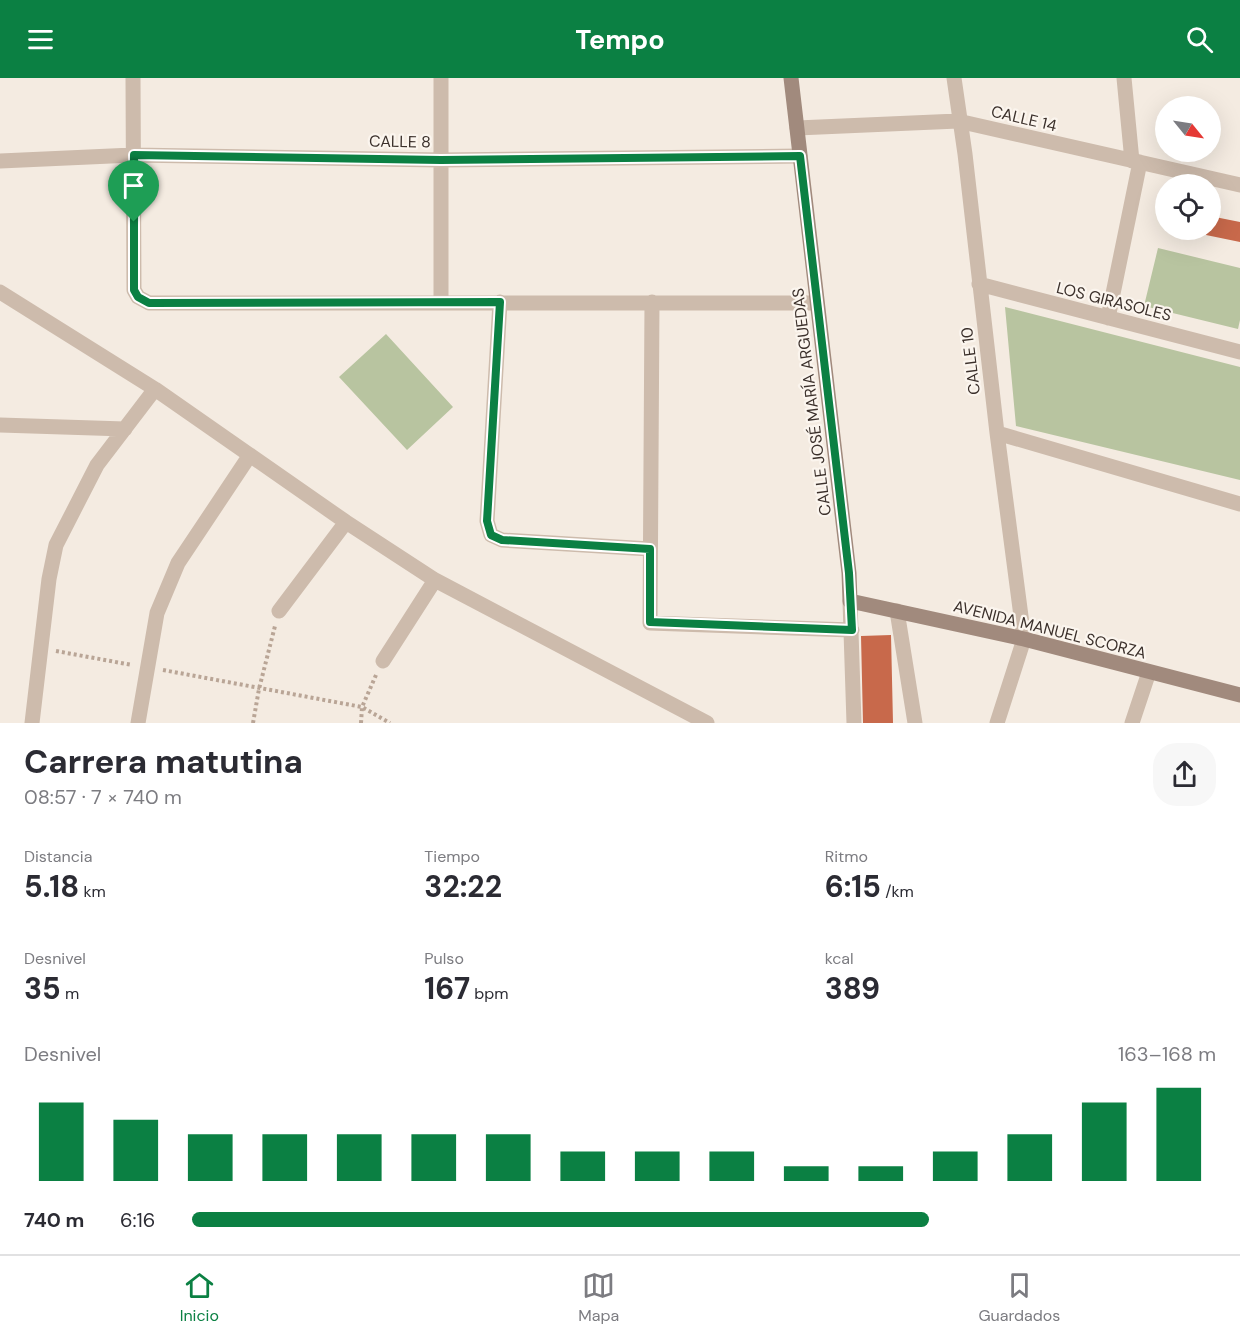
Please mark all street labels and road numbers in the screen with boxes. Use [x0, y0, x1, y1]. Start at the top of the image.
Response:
street label: CALLE 14 [989, 101, 1059, 136]
street label: CALLE 8 [369, 130, 431, 153]
street label: LOS GIRASOLES [1054, 277, 1174, 326]
street label: CALLE JOSÉ MARÍA ARGUEDAS [787, 287, 836, 517]
street label: CALLE 10 [956, 326, 985, 396]
street label: AVENIDA MANUEL SCORZA [951, 595, 1149, 664]

